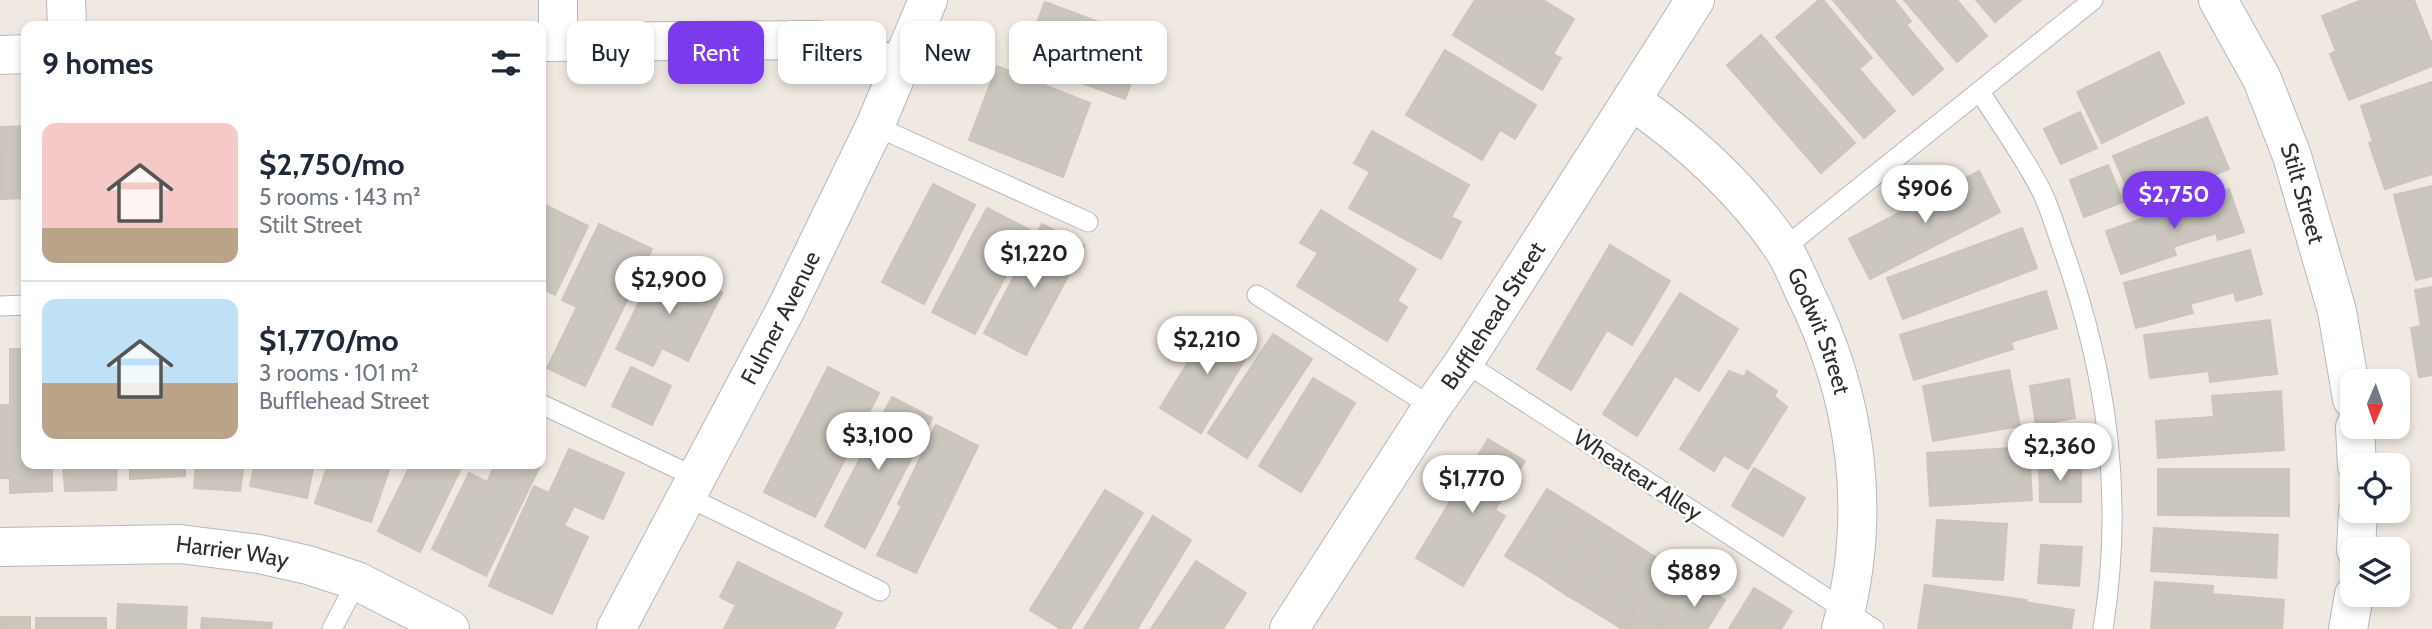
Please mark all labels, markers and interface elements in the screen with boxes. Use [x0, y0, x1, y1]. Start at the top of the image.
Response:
chip: Buy [567, 21, 654, 84]
chip: Rent [668, 21, 764, 84]
chip: Filters [778, 21, 886, 84]
chip: New [900, 21, 995, 84]
chip: Apartment [1009, 21, 1167, 84]
icon: filters [487, 44, 525, 82]
text: 9 homes [42, 45, 153, 82]
street label: Stilt Street [2274, 139, 2331, 247]
text: $2,750/mo [259, 146, 405, 183]
icon: home [98, 151, 182, 235]
pin: $906 [1884, 166, 1966, 225]
pin: $2,750 [2117, 172, 2231, 231]
text: $906 [1897, 174, 1953, 202]
text: $2,750 [2138, 180, 2210, 208]
text: 5 rooms · 143 m² [259, 183, 421, 211]
text: Stilt Street [259, 211, 362, 239]
pin: $1,220 [977, 230, 1091, 290]
street label: Bufflehead Street [1435, 236, 1551, 395]
text: $1,220 [1000, 239, 1068, 267]
street label: Fulmer Avenue [735, 246, 826, 389]
pin: $2,900 [612, 256, 726, 316]
street label: Godwit Street [1781, 263, 1856, 398]
text: $2,900 [631, 265, 707, 293]
pin: $2,210 [1150, 316, 1264, 376]
text: $1,770/mo [259, 322, 399, 359]
text: $2,210 [1173, 325, 1241, 353]
icon: home [98, 327, 182, 411]
text: 3 rooms · 101 m² [259, 359, 418, 387]
north arrow [2340, 369, 2410, 439]
map controls [2340, 369, 2410, 607]
text: Bufflehead Street [259, 387, 429, 415]
pin: $3,100 [821, 412, 935, 472]
text: $3,100 [842, 421, 914, 449]
street label: Wheatear Alley [1568, 423, 1708, 527]
pin: $2,360 [2003, 424, 2117, 483]
text: $2,360 [2024, 432, 2096, 460]
button: locate [2340, 453, 2410, 523]
pin: $1,770 [1415, 456, 1529, 515]
text: $1,770 [1439, 464, 1505, 492]
street label: Harrier Way [174, 530, 292, 574]
button: layers [2340, 537, 2410, 607]
pin: $889 [1653, 550, 1735, 609]
text: $889 [1667, 558, 1721, 586]

